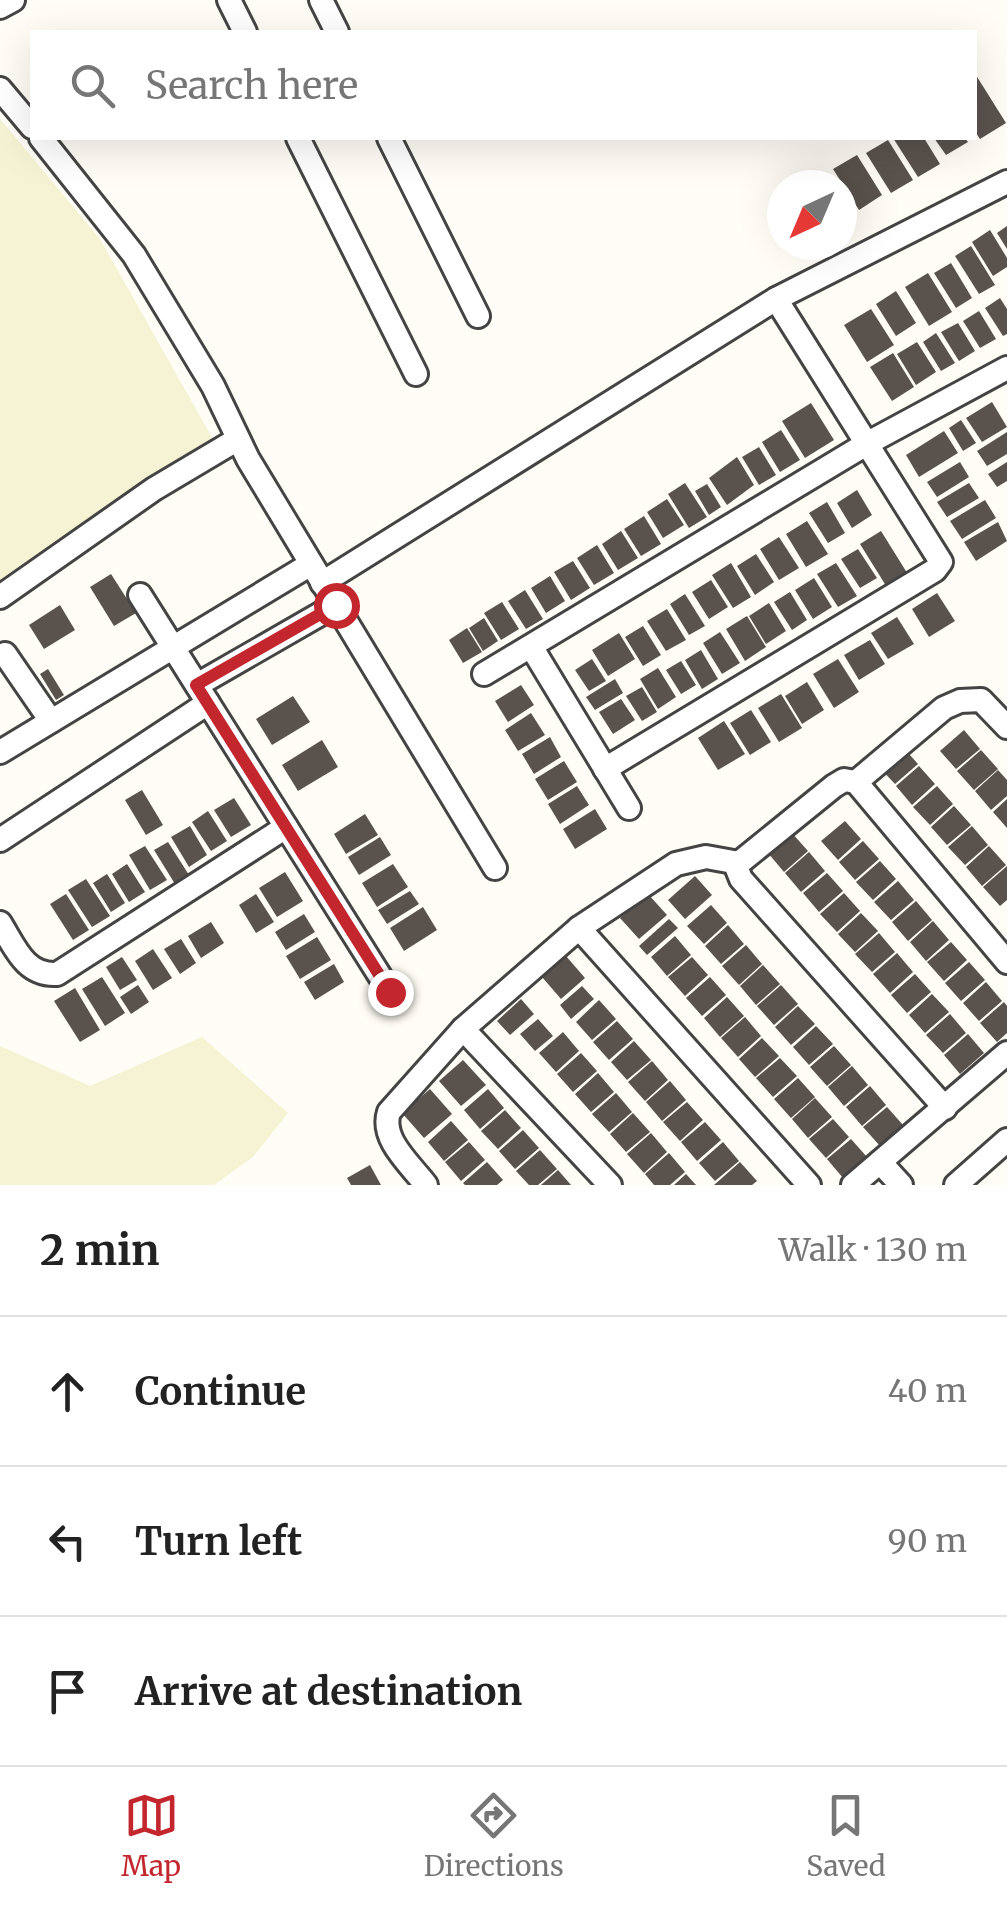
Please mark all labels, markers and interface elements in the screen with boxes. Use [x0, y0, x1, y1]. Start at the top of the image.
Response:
search box [30, 30, 977, 140]
icon: search [65, 58, 120, 113]
text: Search here [145, 62, 358, 109]
north arrow [767, 170, 857, 260]
route start [314, 583, 360, 629]
route end [368, 970, 414, 1016]
text: 2 min [40, 1224, 160, 1276]
text: Walk · 130 m [779, 1230, 967, 1270]
icon: ahead [40, 1364, 95, 1419]
text: Continue [135, 1368, 306, 1415]
text: 40 m [888, 1371, 967, 1411]
icon: left [40, 1514, 95, 1569]
text: Turn left [135, 1518, 302, 1565]
text: 90 m [888, 1521, 967, 1561]
icon: arrive [40, 1664, 95, 1719]
text: Arrive at destination [135, 1668, 522, 1715]
tab: Map [121, 1788, 181, 1884]
tab: Directions [424, 1788, 564, 1884]
tab: Saved [806, 1788, 886, 1884]

